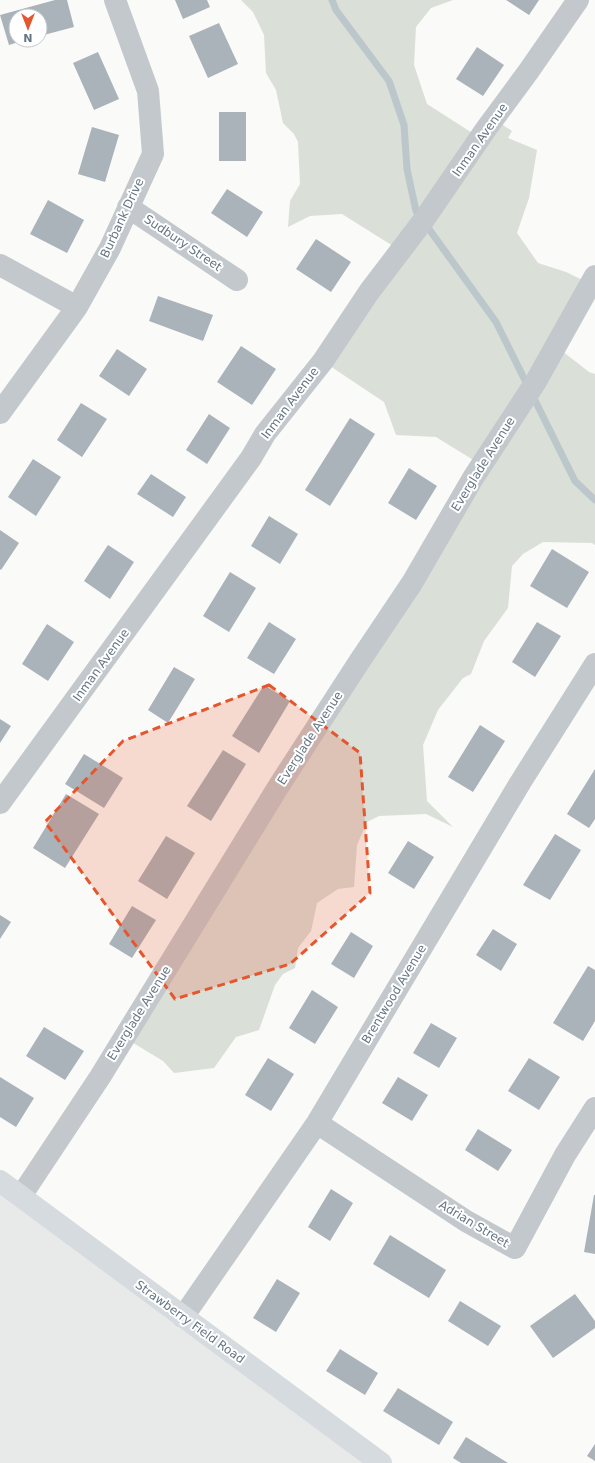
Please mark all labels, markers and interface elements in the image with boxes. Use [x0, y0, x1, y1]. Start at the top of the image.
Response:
north arrow [8, 8, 48, 48]
text: N [23, 31, 33, 44]
street label: Inman Avenue [450, 101, 510, 179]
street label: Burbank Drive [97, 176, 147, 260]
street label: Sudbury Street [142, 212, 225, 274]
street label: Inman Avenue [258, 364, 322, 442]
street label: Everglade Avenue [448, 414, 518, 514]
street label: Inman Avenue [70, 626, 132, 704]
street label: Everglade Avenue [275, 689, 345, 787]
street label: Brentwood Avenue [359, 942, 429, 1046]
street label: Everglade Avenue [104, 963, 174, 1063]
street label: Adrian Street [436, 1198, 512, 1251]
street label: Strawberry Field Road [133, 1278, 247, 1366]

